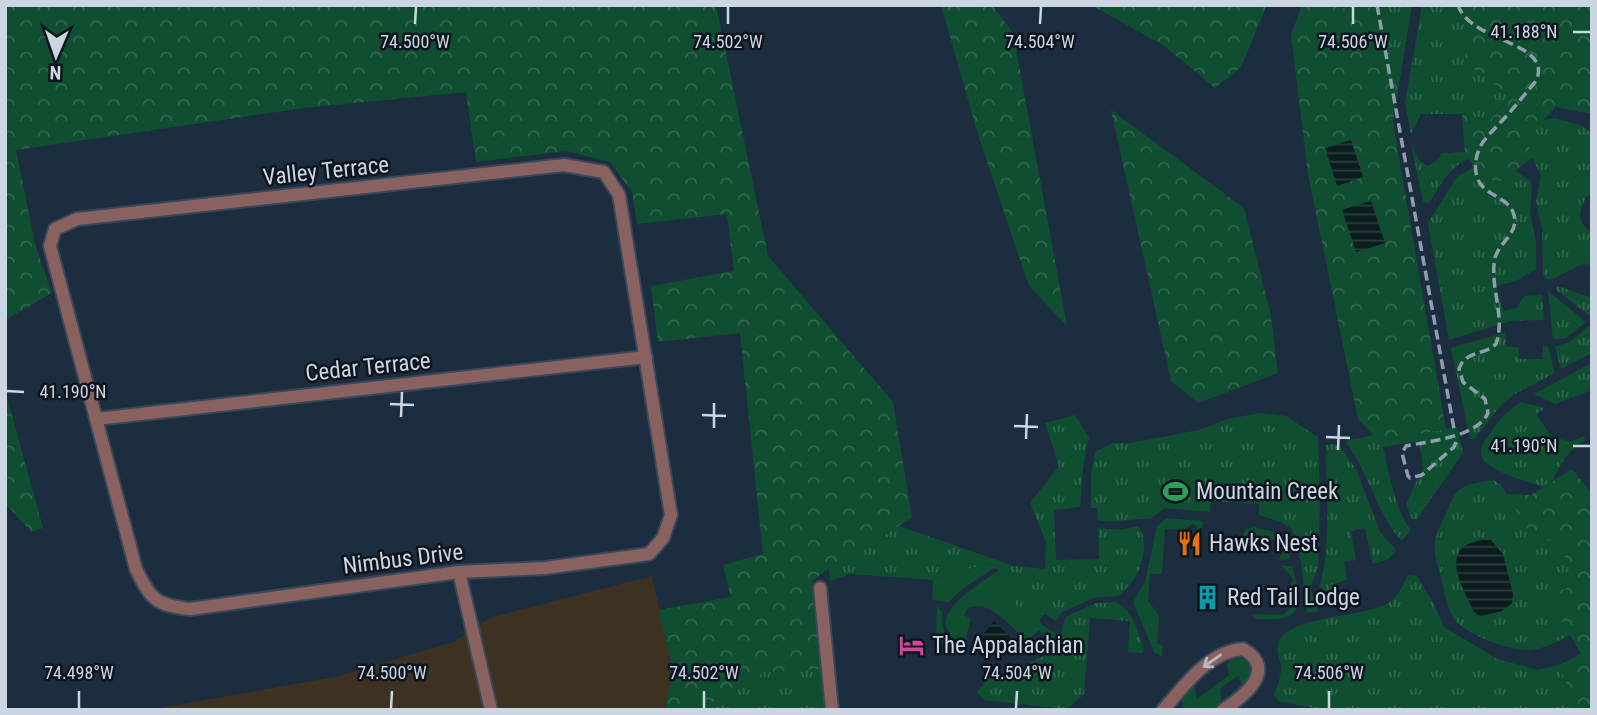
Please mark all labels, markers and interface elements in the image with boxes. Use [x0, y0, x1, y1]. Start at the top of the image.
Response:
north arrow [21, 21, 91, 91]
text: 41.188°N [1490, 21, 1558, 42]
text: 74.500°W [380, 31, 450, 52]
text: 74.502°W [693, 31, 763, 52]
text: 74.504°W [1005, 31, 1075, 52]
text: 74.506°W [1318, 31, 1388, 52]
text: N [49, 61, 62, 84]
street label: Valley Terrace [262, 151, 390, 191]
street label: Cedar Terrace [304, 347, 432, 387]
text: 41.190°N [39, 381, 107, 402]
text: 41.190°N [1490, 435, 1558, 456]
sports icon: Mountain Creek [1162, 477, 1190, 505]
place label: Mountain Creek [1196, 478, 1339, 505]
restaurant icon: Hawks Nest [1175, 529, 1203, 557]
place label: Hawks Nest [1209, 530, 1318, 557]
street label: Nimbus Drive [341, 538, 465, 580]
building icon: Red Tail Lodge [1193, 583, 1221, 611]
place label: Red Tail Lodge [1227, 584, 1360, 611]
hotel icon: The Appalachian [898, 631, 926, 659]
place label: The Appalachian [932, 632, 1084, 659]
one-way arrow [1203, 654, 1222, 668]
text: 74.498°W [44, 662, 114, 683]
text: 74.500°W [357, 662, 427, 683]
text: 74.502°W [669, 662, 739, 683]
text: 74.504°W [982, 662, 1052, 683]
text: 74.506°W [1294, 662, 1364, 683]

